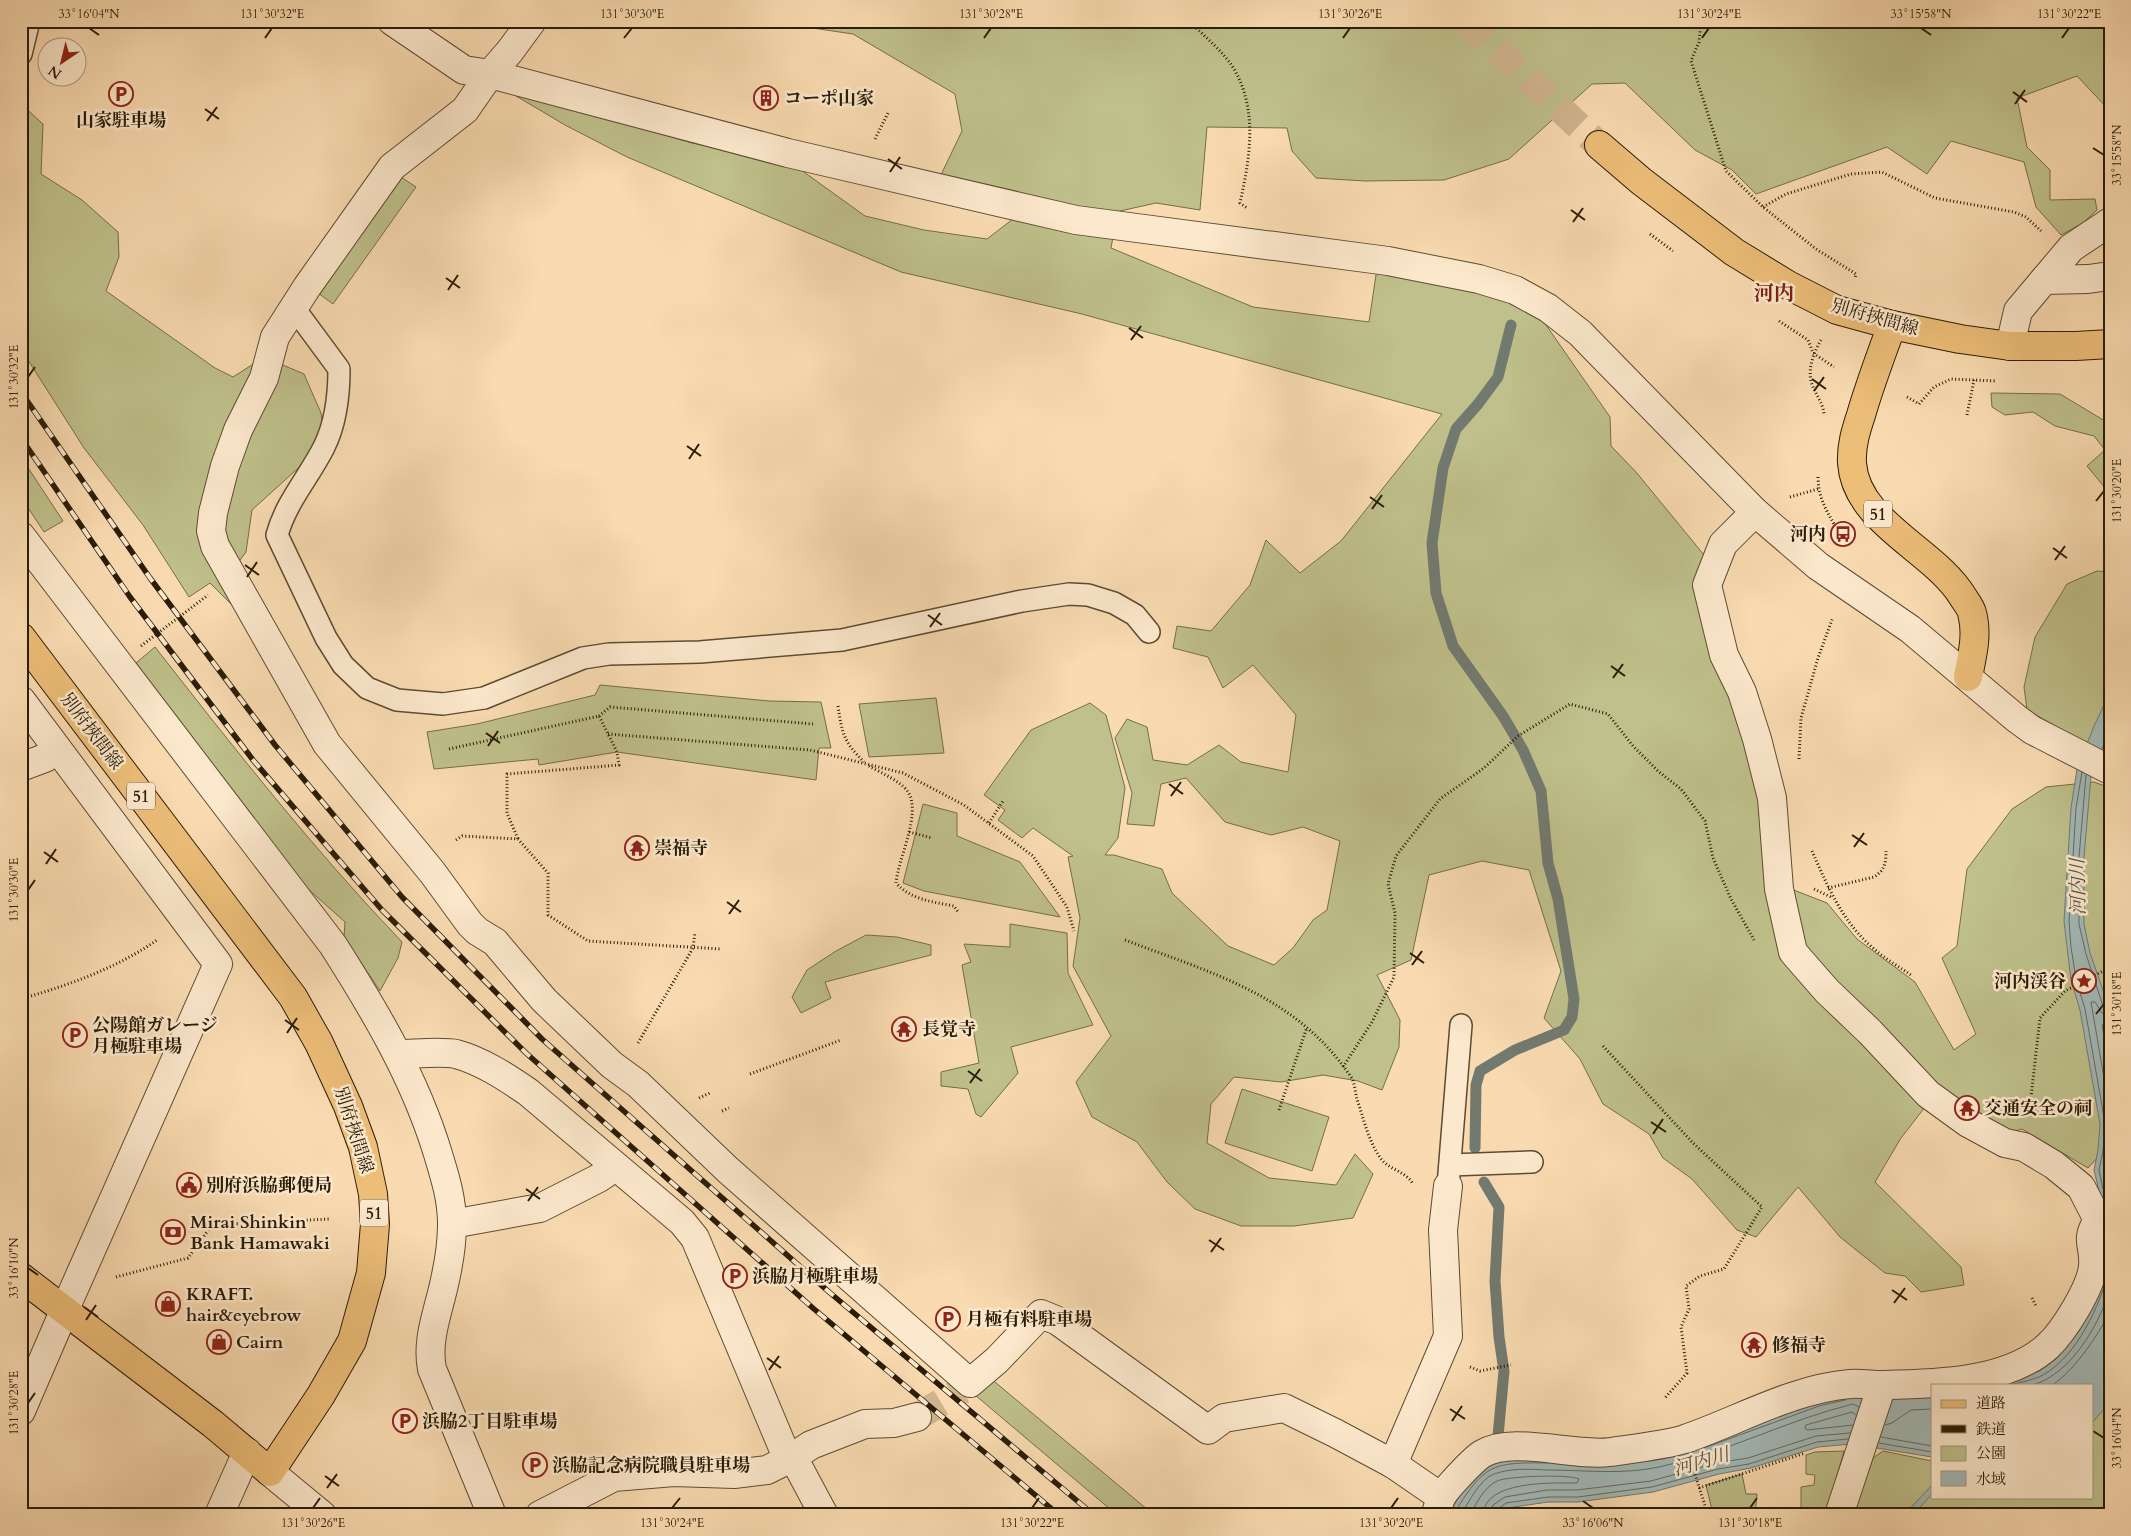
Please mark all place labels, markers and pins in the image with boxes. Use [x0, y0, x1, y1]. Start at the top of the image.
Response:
parking icon: 山家駐車場 [108, 81, 134, 107]
building icon: コーポ山家 [753, 85, 779, 111]
place label: コーポ山家 [784, 86, 874, 111]
place label: 山家駐車場 [76, 108, 166, 133]
bus stop icon: 河内 [1830, 521, 1856, 547]
place label: 河内 [1790, 522, 1826, 547]
temple icon: 崇福寺 [624, 835, 650, 861]
place label: 崇福寺 [654, 836, 708, 861]
place icon: 河内渓谷 [2071, 968, 2097, 994]
place label: 河内渓谷 [1994, 969, 2066, 994]
place label: 公陽館ガレージ 月極駐車場 [92, 1013, 218, 1059]
temple icon: 長覚寺 [891, 1016, 917, 1042]
place label: 長覚寺 [922, 1017, 976, 1042]
parking icon: 公陽館ガレージ 月極駐車場 [62, 1022, 88, 1048]
temple icon: 交通安全の祠 [1954, 1095, 1980, 1121]
place label: 交通安全の祠 [1984, 1096, 2092, 1121]
public building icon: 別府浜脇郵便局 [176, 1172, 202, 1198]
place label: 別府浜脇郵便局 [206, 1173, 332, 1198]
place label: Mirai Shinkin Bank Hamawaki [190, 1210, 330, 1256]
bank icon: Mirai Shinkin Bank Hamawaki [160, 1219, 186, 1245]
parking icon: 浜脇月極駐車場 [722, 1263, 748, 1289]
place label: 浜脇月極駐車場 [752, 1264, 878, 1289]
place label: KRAFT. hair&eyebrow [186, 1282, 301, 1328]
shop icon: KRAFT. hair&eyebrow [155, 1291, 181, 1317]
parking icon: 月極有料駐車場 [935, 1306, 961, 1332]
place label: 月極有料駐車場 [966, 1307, 1092, 1332]
shop icon: Cairn [206, 1329, 232, 1355]
place label: Cairn [236, 1330, 284, 1355]
temple icon: 修福寺 [1741, 1332, 1767, 1358]
place label: 修福寺 [1772, 1333, 1826, 1358]
parking icon: 浜脇2丁目駐車場 [392, 1408, 418, 1434]
place label: 浜脇2丁目駐車場 [422, 1409, 557, 1434]
parking icon: 浜脇記念病院職員駐車場 [522, 1452, 548, 1478]
place label: 浜脇記念病院職員駐車場 [552, 1453, 750, 1478]

